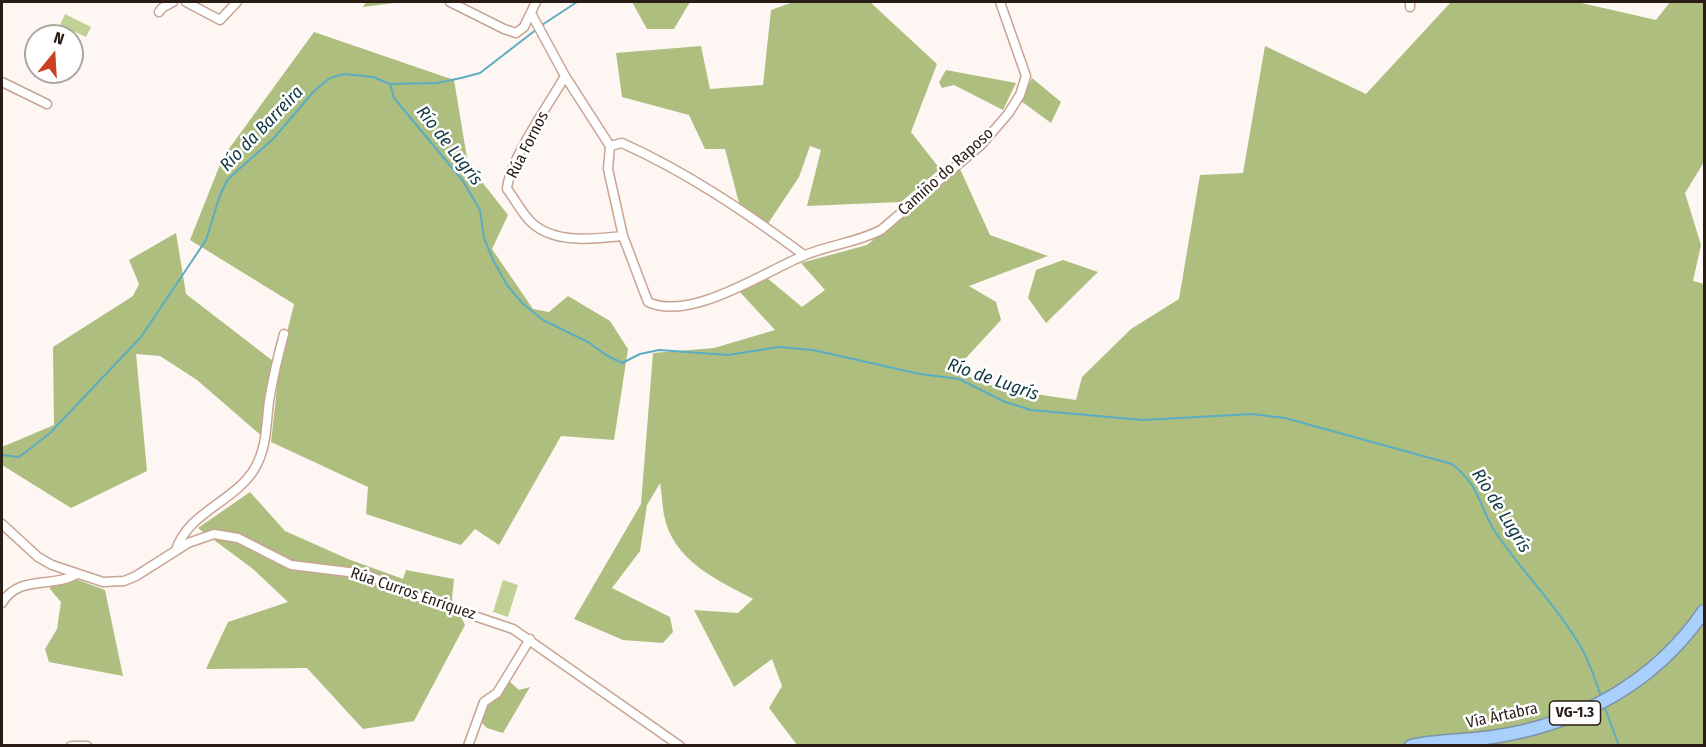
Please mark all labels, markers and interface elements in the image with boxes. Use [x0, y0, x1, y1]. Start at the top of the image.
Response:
north arrow [24, 24, 84, 84]
text: N [52, 28, 67, 49]
water label: Río da Barreira [216, 82, 308, 176]
water label: Río de Lugrís [411, 102, 487, 190]
street label: Rúa Fornos [503, 108, 553, 182]
street label: Camiño do Raposo [894, 124, 998, 220]
water label: Río de Lugrís [945, 354, 1041, 406]
water label: Río de Lugrís [1467, 465, 1535, 557]
street label: Rúa Curros Enríquez [348, 564, 478, 624]
street label: Vía Ártabra [1465, 699, 1539, 733]
road number: VG-1.3 [1550, 701, 1600, 725]

